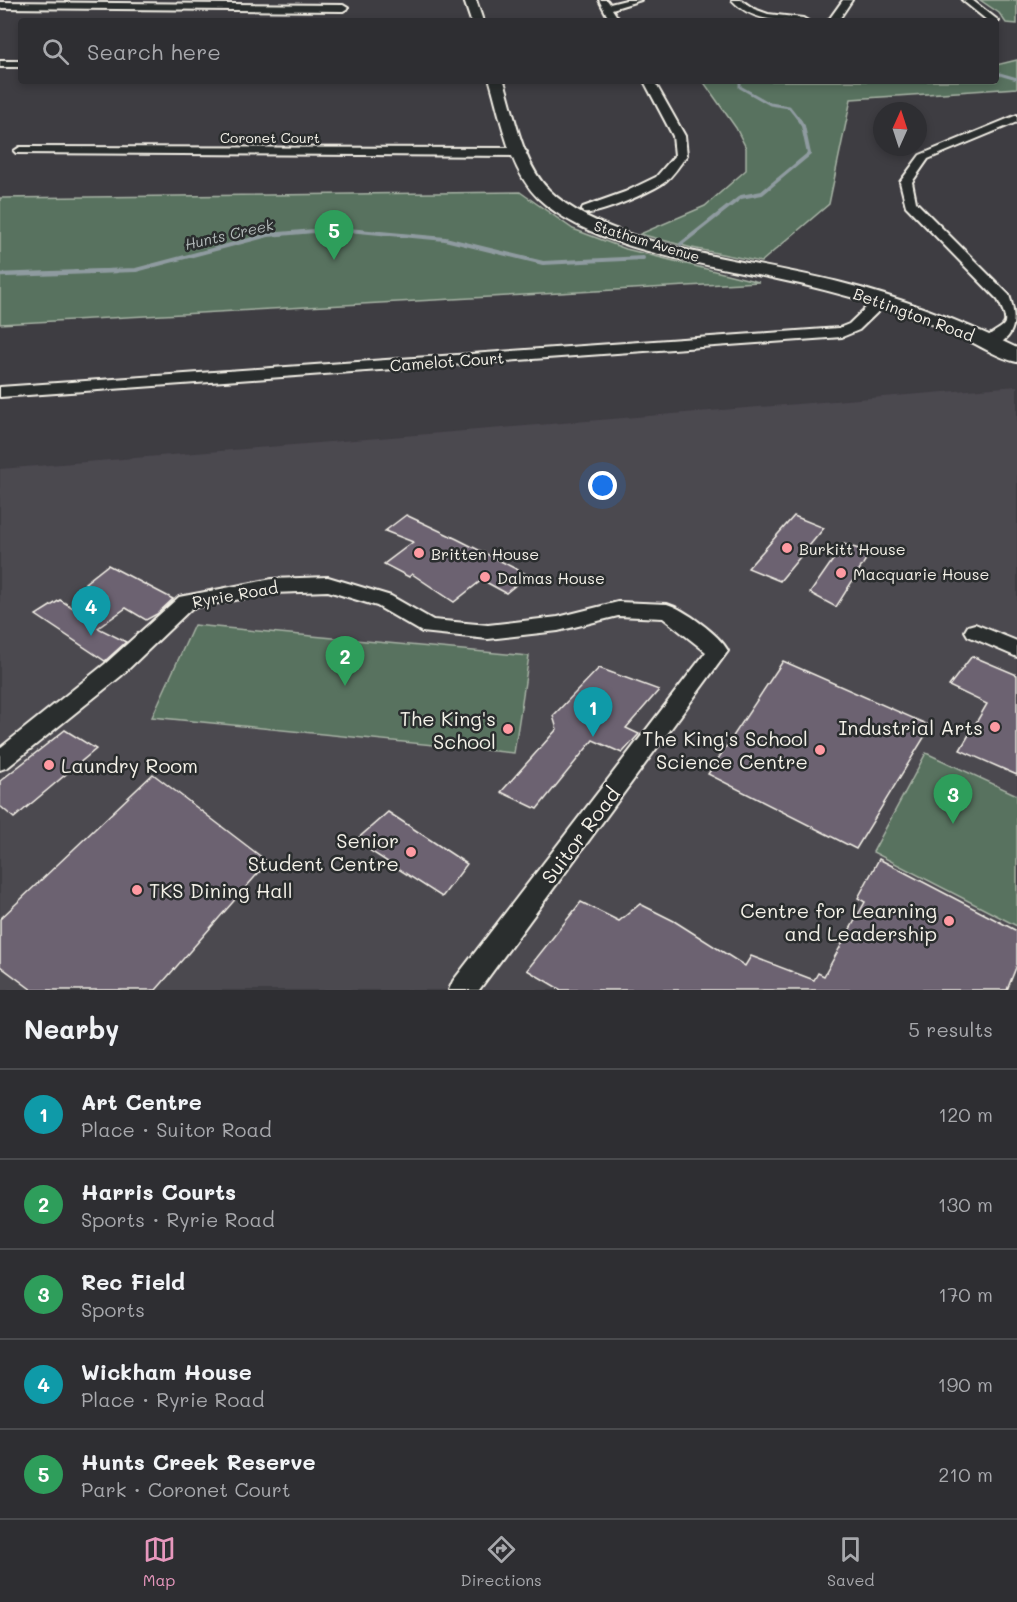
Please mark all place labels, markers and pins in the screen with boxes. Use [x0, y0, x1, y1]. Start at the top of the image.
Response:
pin: 5 [314, 210, 354, 260]
place label: Burkitt House [799, 538, 906, 559]
marker: Burkitt House [780, 541, 794, 555]
place label: Britten House [431, 543, 539, 564]
marker: Britten House [412, 546, 426, 560]
place label: Macquarie House [853, 563, 989, 584]
marker: Macquarie House [834, 566, 848, 580]
place label: Dalmas House [497, 567, 605, 588]
marker: Dalmas House [478, 570, 492, 584]
pin: 4 [72, 586, 110, 636]
pin: 2 [326, 636, 364, 686]
pin: 1 [574, 688, 612, 737]
place label: The King's School [400, 705, 496, 754]
place label: Industrial Arts [839, 714, 983, 740]
marker: Industrial Arts [988, 720, 1002, 734]
marker: The King's School [501, 722, 515, 736]
place label: The King's School Science Centre [642, 725, 808, 774]
marker: The King's School Science Centre [813, 743, 827, 757]
place label: Laundry Room [61, 752, 198, 778]
marker: Laundry Room [42, 758, 56, 772]
pin: 3 [934, 774, 972, 824]
place label: Senior Student Centre [248, 827, 399, 876]
marker: Senior Student Centre [404, 845, 418, 859]
place label: TKS Dining Hall [149, 877, 293, 903]
marker: TKS Dining Hall [130, 883, 144, 897]
place label: Centre for Learning and Leadership [740, 897, 937, 946]
marker: Centre for Learning and Leadership [942, 914, 956, 928]

